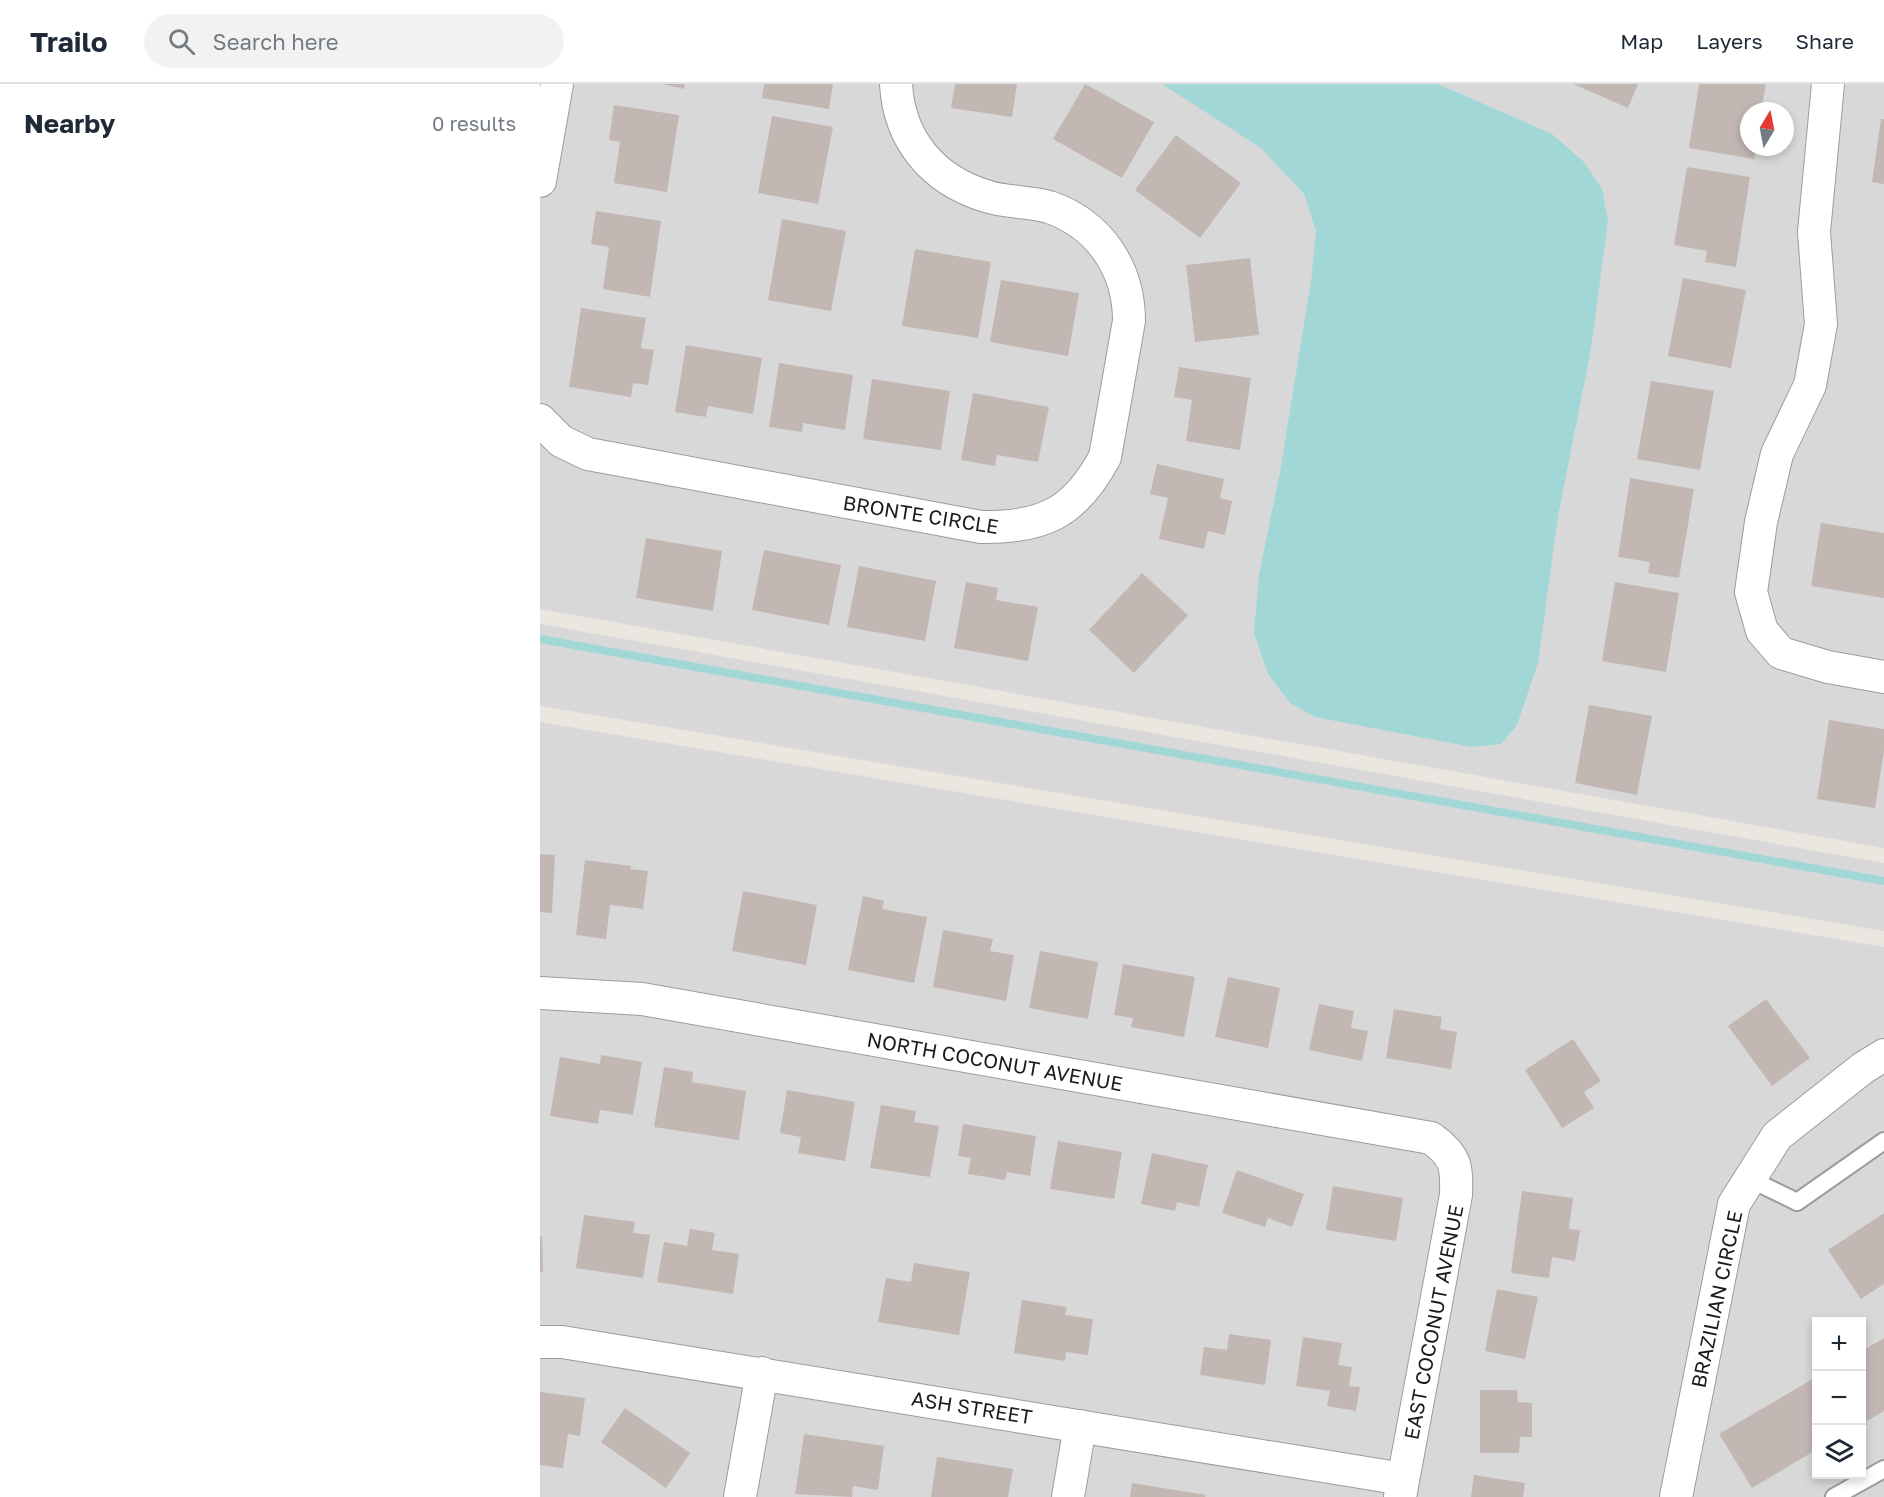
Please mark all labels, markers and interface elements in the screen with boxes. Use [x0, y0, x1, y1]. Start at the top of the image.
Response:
search box [144, 14, 564, 68]
text: Trailo [30, 25, 108, 58]
icon: search [165, 25, 198, 58]
text: Search here [213, 28, 339, 55]
text: Map [1620, 28, 1663, 54]
text: Layers [1696, 28, 1763, 54]
text: Share [1796, 28, 1854, 54]
north arrow [1740, 102, 1794, 156]
text: Nearby [24, 108, 115, 139]
text: 0 results [432, 111, 516, 135]
street label: BRONTE CIRCLE [841, 490, 1001, 538]
street label: NORTH COCONUT AVENUE [865, 1027, 1125, 1095]
street label: EAST COCONUT AVENUE [1398, 1203, 1468, 1441]
street label: BRAZILIAN CIRCLE [1685, 1208, 1747, 1390]
map controls [1812, 1317, 1866, 1479]
button: + [1812, 1317, 1866, 1371]
button: − [1812, 1371, 1866, 1425]
street label: ASH STREET [910, 1386, 1034, 1428]
button: layers [1812, 1425, 1866, 1479]

